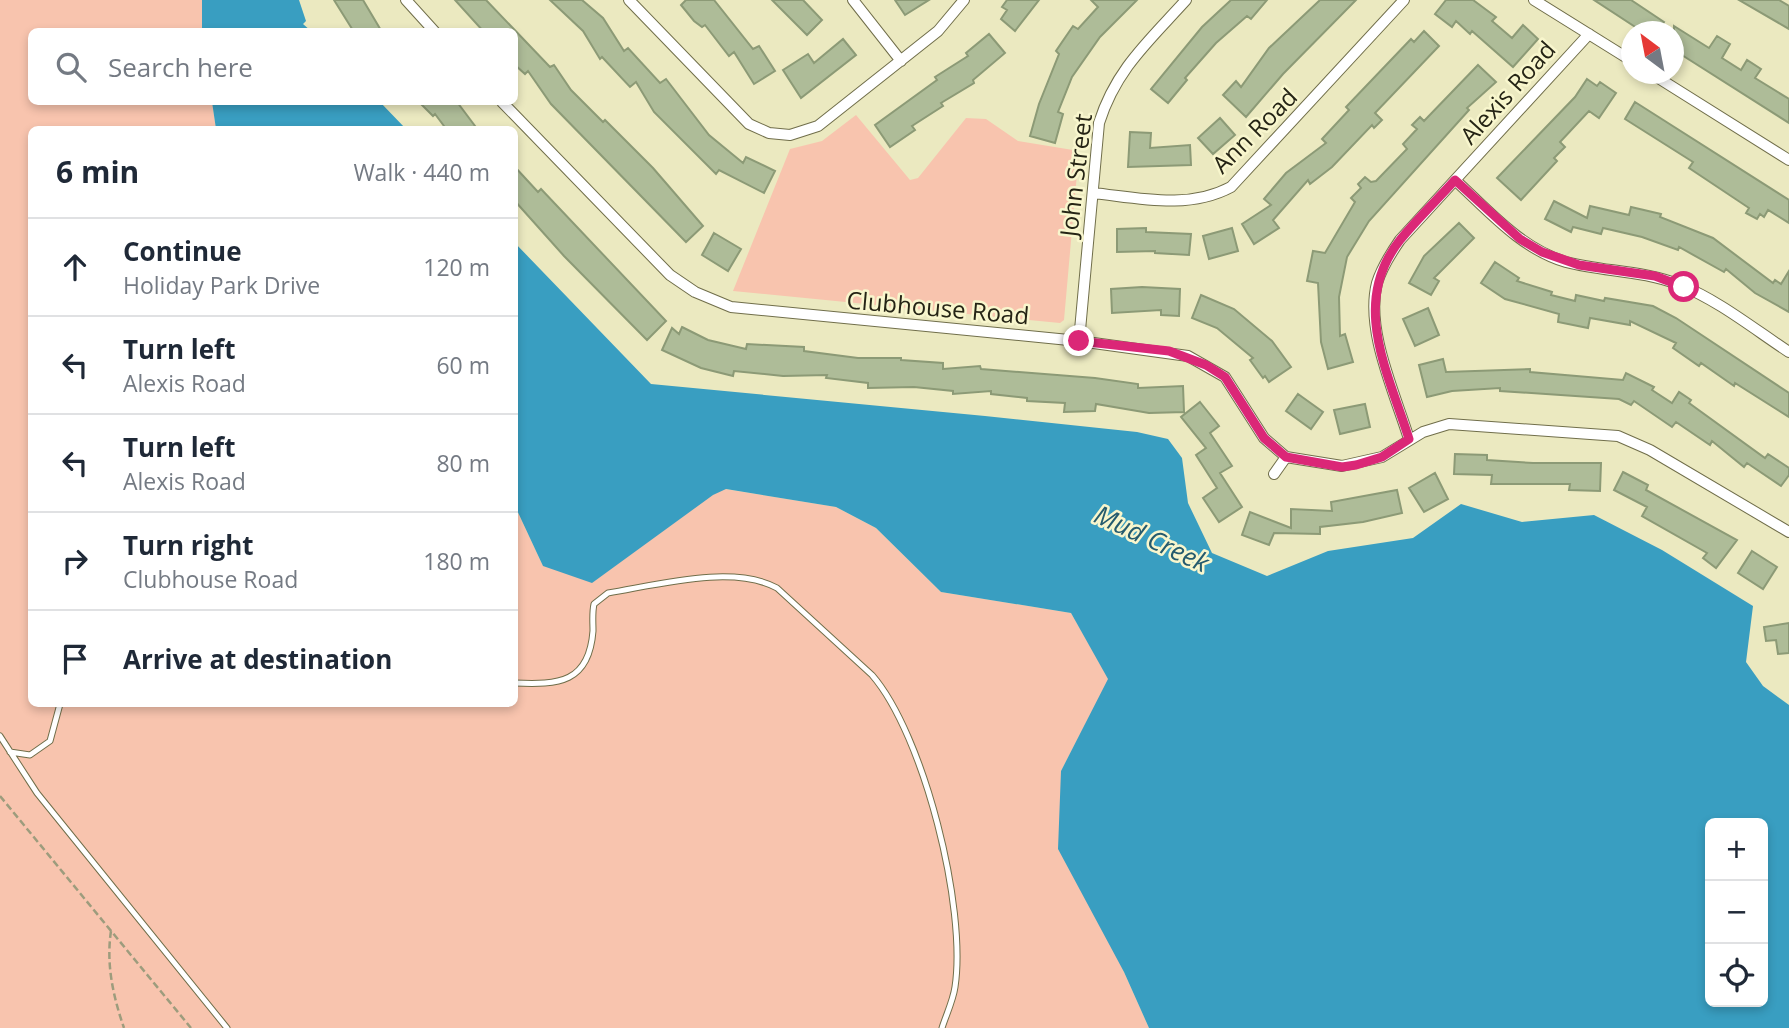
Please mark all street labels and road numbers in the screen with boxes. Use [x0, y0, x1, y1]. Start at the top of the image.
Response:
street label: Alexis Road [1452, 33, 1562, 151]
street label: Ann Road [1204, 80, 1304, 180]
street label: John Street [1051, 112, 1099, 240]
street label: Clubhouse Road [845, 283, 1031, 331]

